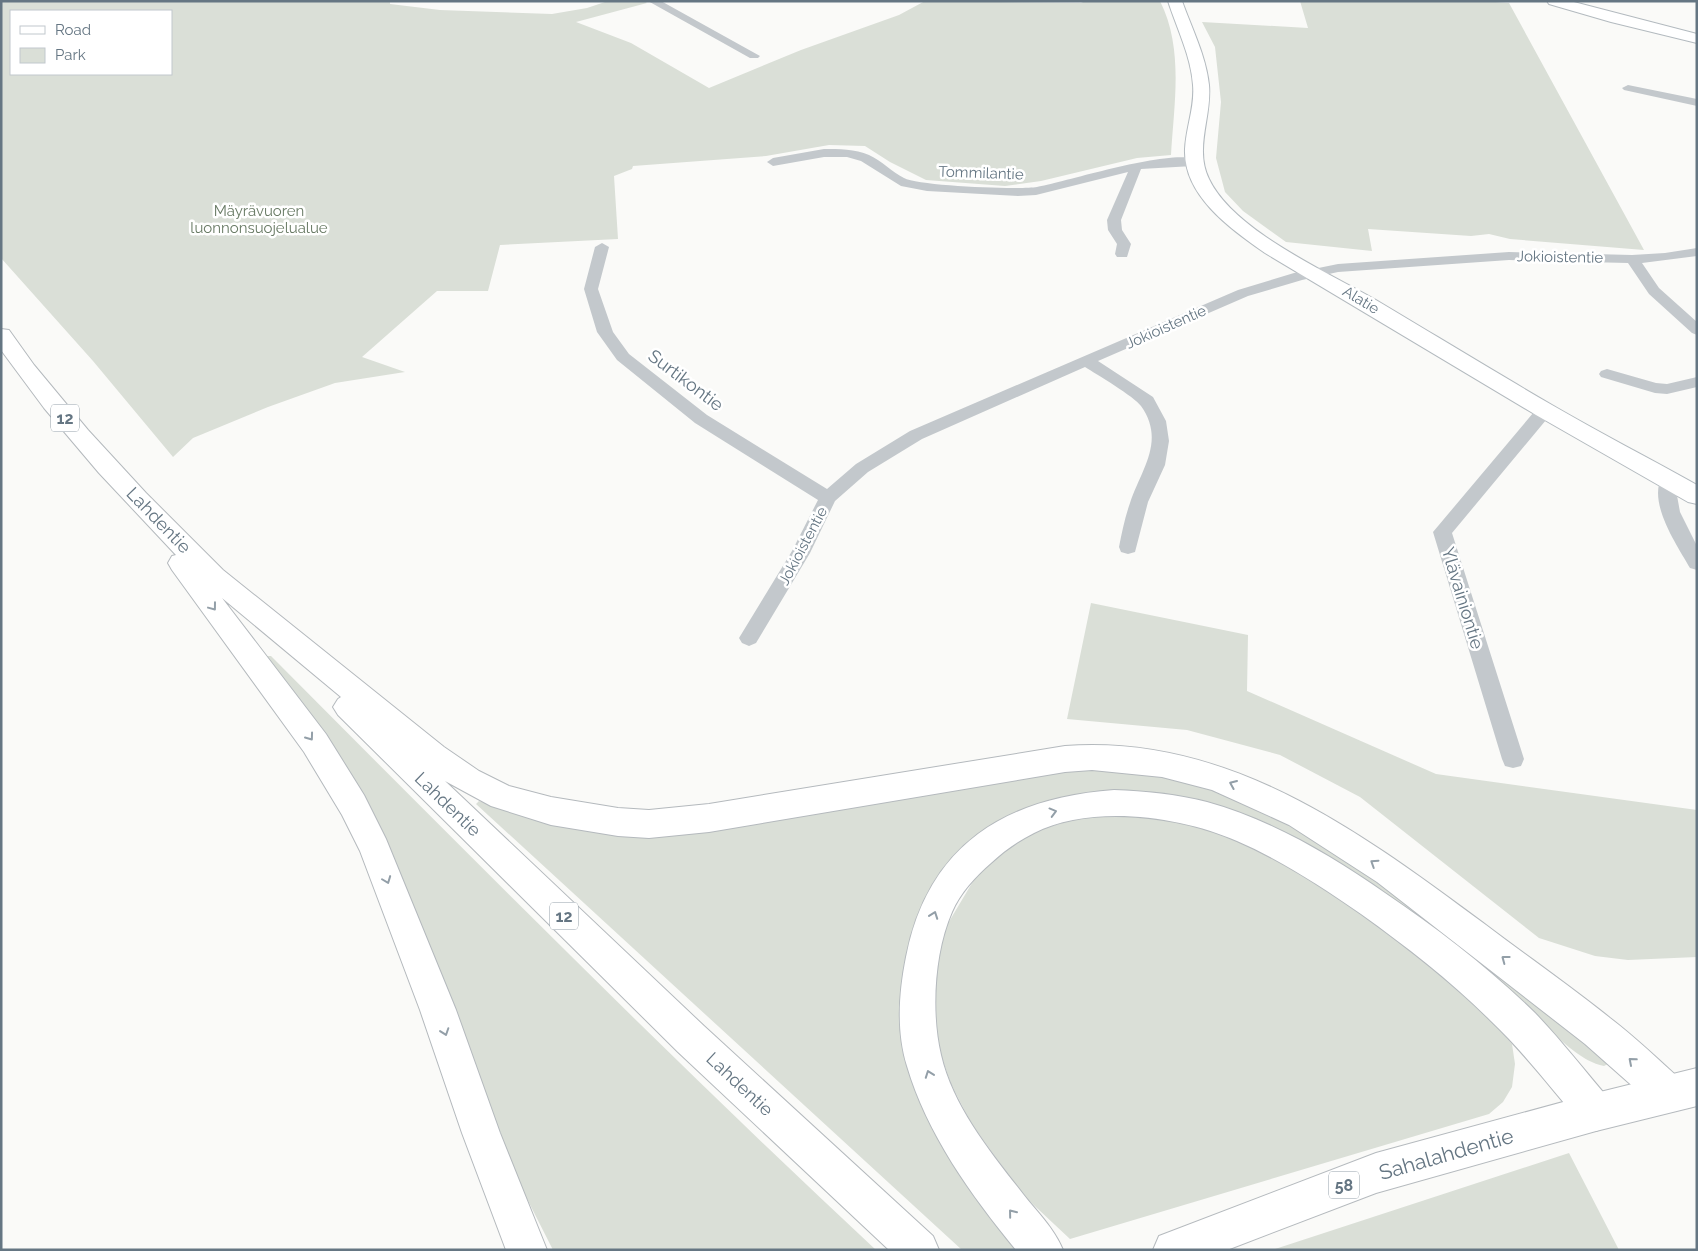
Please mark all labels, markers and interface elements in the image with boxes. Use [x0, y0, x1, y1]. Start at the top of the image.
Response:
legend [10, 10, 172, 75]
text: Road [55, 21, 91, 39]
text: Park [55, 46, 86, 64]
street label: Tommilantie [938, 163, 1024, 183]
park label: Mäyrävuoren luonnonsuojelualue [190, 202, 328, 237]
street label: Jokioistentie [1517, 247, 1603, 267]
street label: Alatie [1339, 282, 1383, 318]
street label: Jokioistentie [1123, 301, 1209, 353]
street label: Surtikontie [644, 345, 728, 415]
road number: 12 [51, 404, 79, 432]
street label: Lahdentie [122, 483, 196, 558]
street label: Jokioistentie [775, 504, 831, 588]
street label: Ylävainiontie [1438, 545, 1489, 652]
one-way arrow [207, 601, 216, 611]
one-way arrow [305, 731, 313, 740]
street label: Lahdentie [411, 767, 486, 841]
one-way arrow [1229, 780, 1238, 791]
one-way arrow [1048, 807, 1057, 818]
one-way arrow [1371, 859, 1380, 869]
one-way arrow [380, 875, 391, 884]
road number: 12 [550, 902, 578, 929]
one-way arrow [929, 911, 939, 919]
one-way arrow [1502, 957, 1511, 965]
one-way arrow [439, 1027, 449, 1036]
street label: Lahdentie [702, 1048, 778, 1120]
one-way arrow [1628, 1057, 1637, 1066]
one-way arrow [925, 1070, 935, 1079]
street label: Sahalahdentie [1376, 1123, 1516, 1185]
road number: 58 [1329, 1172, 1359, 1198]
one-way arrow [1008, 1209, 1017, 1218]

